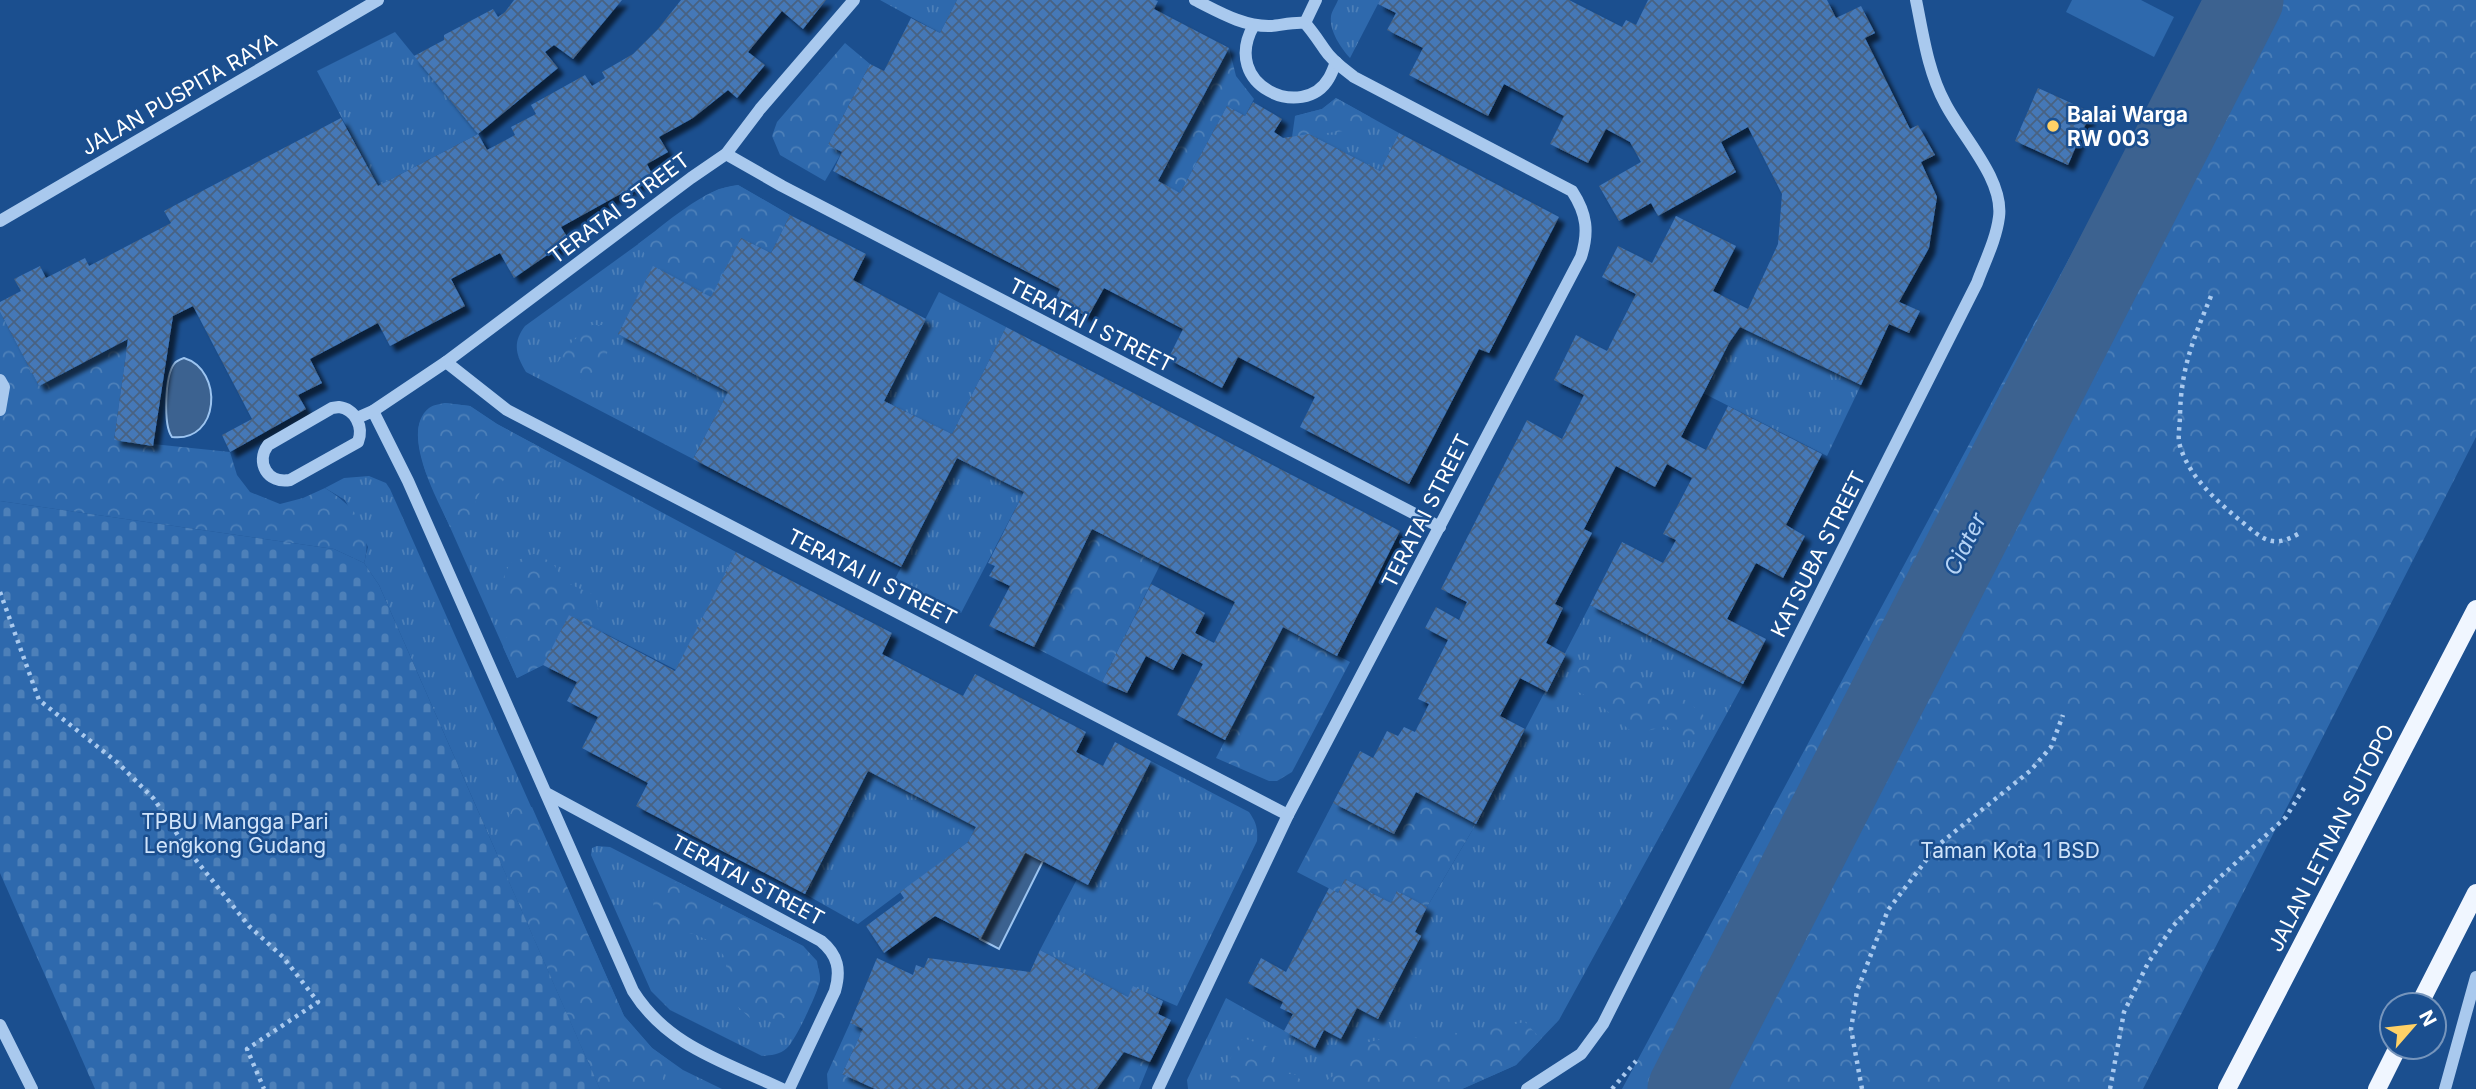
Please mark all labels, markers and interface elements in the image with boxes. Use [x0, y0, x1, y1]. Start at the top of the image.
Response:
street label: JALAN PUSPITA RAYA [77, 28, 281, 160]
place label: Balai Warga RW 003 [2067, 102, 2188, 151]
marker: Balai Warga RW 003 [2045, 118, 2061, 134]
street label: TERATAI STREET [544, 147, 694, 269]
street label: TERATAI I STREET [1005, 273, 1177, 377]
street label: TERATAI STREET [1376, 430, 1476, 592]
street label: KATSUBA STREET [1765, 467, 1871, 641]
water label: Ciater [1938, 507, 1993, 580]
street label: TERATAI II STREET [783, 523, 961, 631]
street label: JALAN LETNAN SUTOPO [2263, 720, 2399, 956]
park label: TPBU Mangga Pari Lengkong Gudang [141, 809, 329, 858]
street label: TERATAI STREET [667, 829, 829, 931]
park label: Taman Kota 1 BSD [1920, 838, 2100, 863]
north arrow [2378, 991, 2448, 1061]
text: N [2414, 1006, 2441, 1030]

